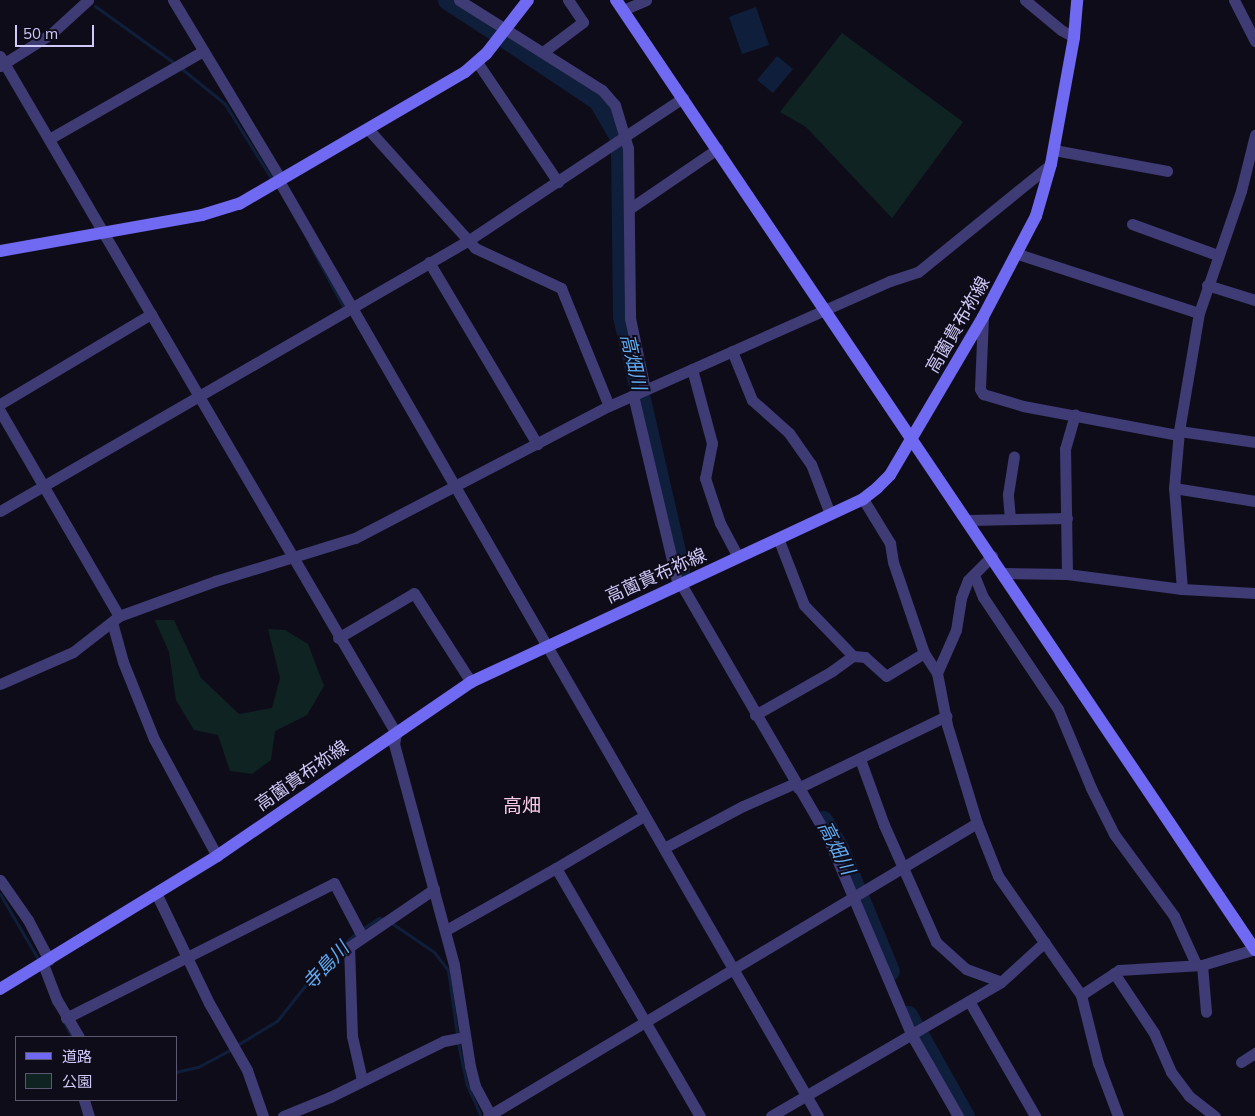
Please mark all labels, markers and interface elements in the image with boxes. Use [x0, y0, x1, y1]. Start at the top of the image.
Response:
scale bar [18, 15, 96, 47]
text: 50 m [23, 24, 58, 43]
street label: 高薗貴布祢線 [922, 273, 994, 377]
water label: 高畑川 [615, 332, 651, 392]
street label: 高薗貴布祢線 [602, 544, 710, 608]
street label: 高薗貴布祢線 [252, 736, 352, 816]
district label: 高畑 [503, 795, 541, 817]
water label: 高畑川 [813, 817, 859, 879]
water label: 寺島川 [298, 937, 354, 995]
legend [15, 1036, 178, 1101]
text: 道路 [62, 1047, 92, 1066]
text: 公園 [62, 1072, 92, 1091]

